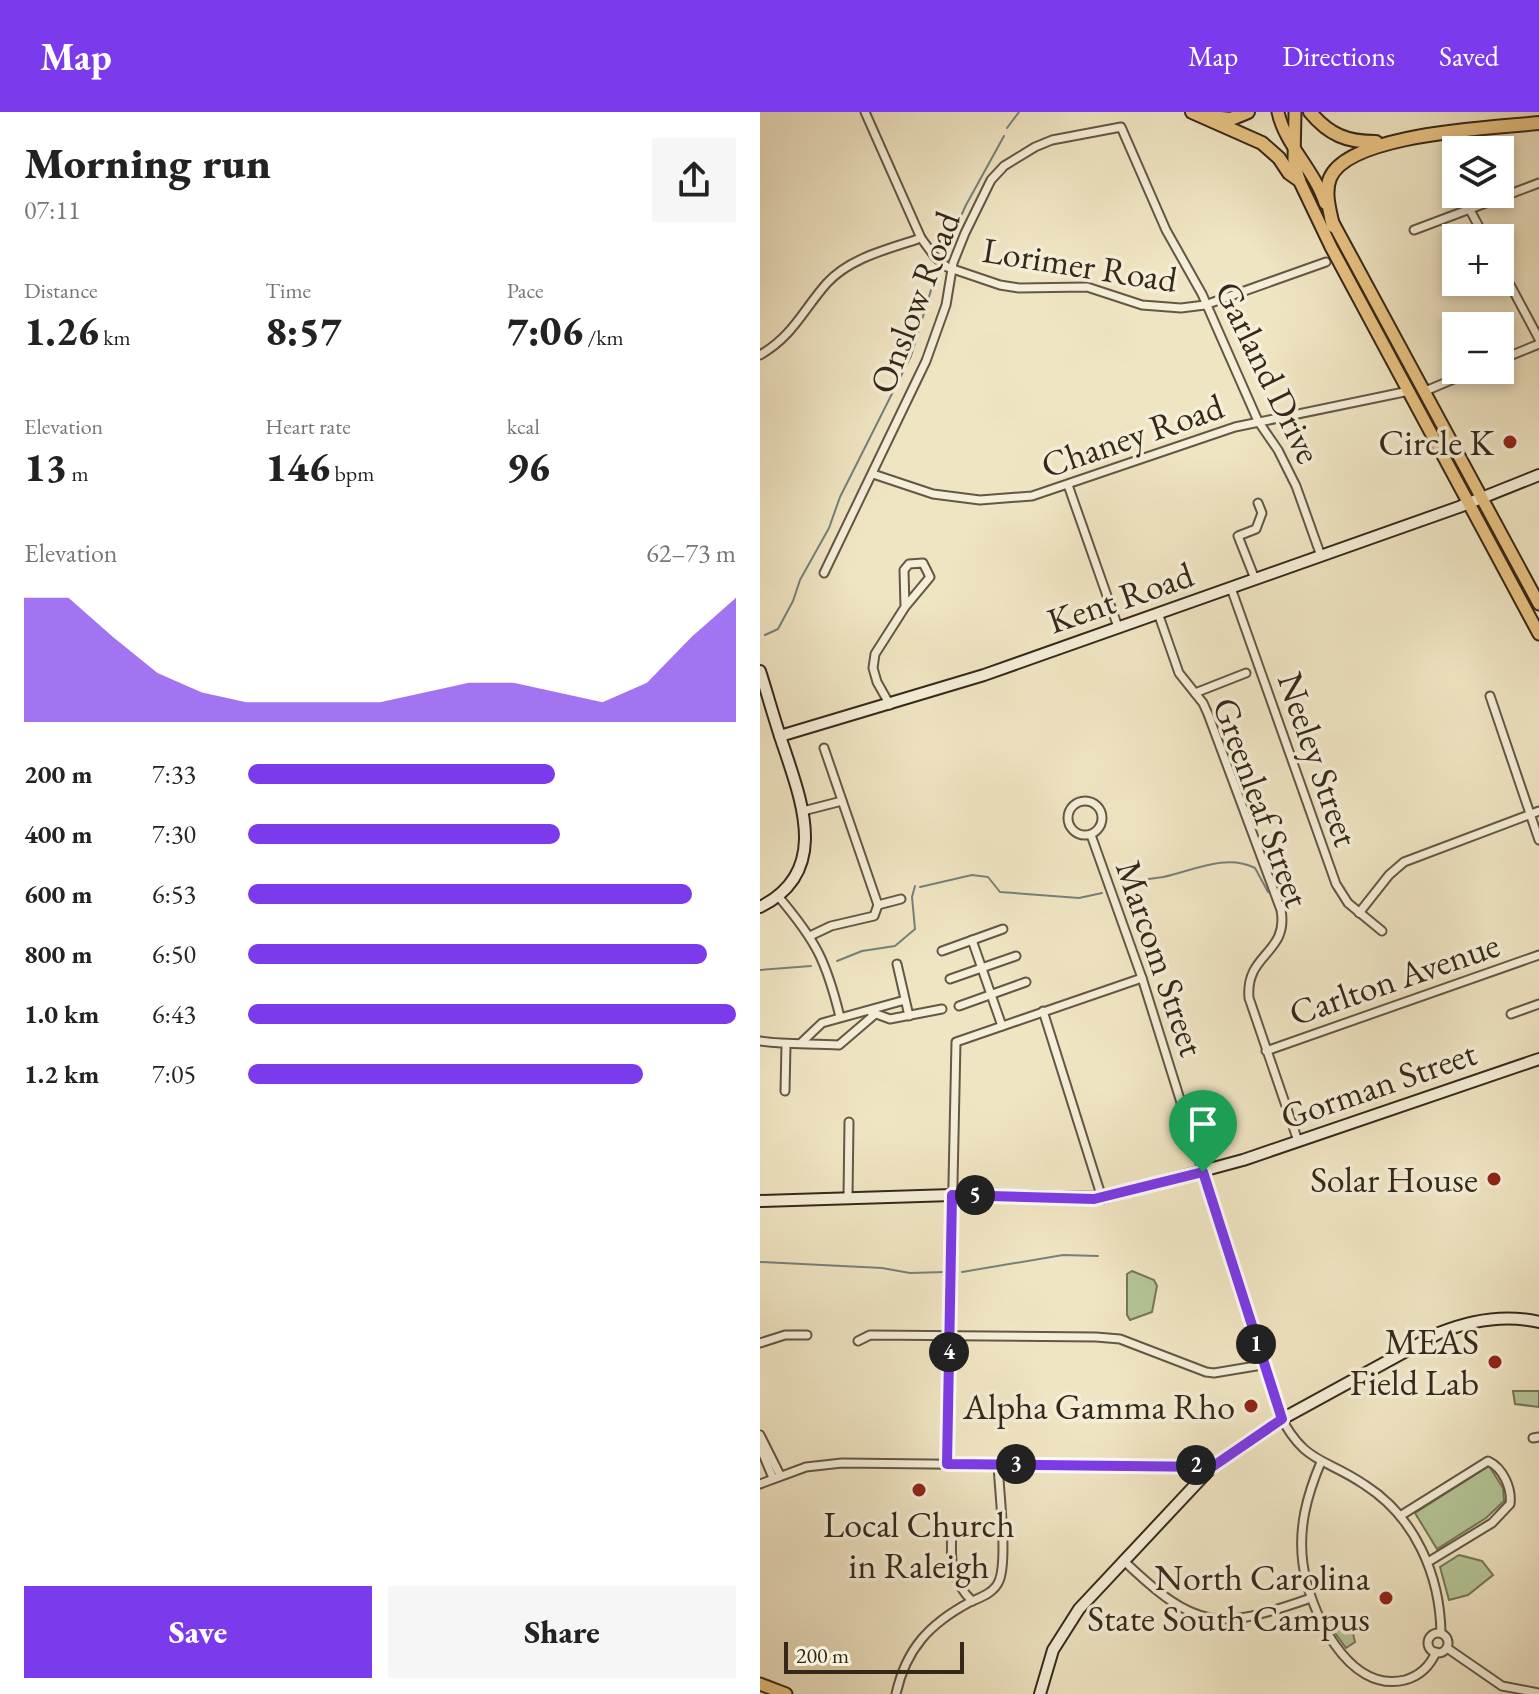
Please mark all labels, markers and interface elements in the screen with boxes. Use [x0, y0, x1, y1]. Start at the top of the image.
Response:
text: Map [40, 32, 112, 81]
text: Map [1188, 38, 1238, 74]
text: Directions [1282, 38, 1395, 74]
text: Saved [1439, 38, 1499, 74]
text: Morning run [24, 134, 271, 191]
map controls [1442, 136, 1514, 384]
button: layers [1442, 136, 1514, 208]
button: share [652, 138, 736, 222]
text: 07:11 [24, 193, 80, 227]
street label: Onslow Road [858, 204, 971, 400]
button: + [1442, 224, 1514, 296]
street label: Lorimer Road [979, 226, 1181, 303]
street label: Garland Drive [1204, 273, 1333, 471]
text: Distance [24, 276, 97, 305]
text: Time [265, 276, 311, 305]
text: Pace [507, 276, 544, 305]
text: 1.26 [24, 305, 99, 357]
text: 8:57 [265, 305, 342, 357]
text: 7:06 [507, 305, 583, 357]
button: − [1442, 312, 1514, 384]
text: km [99, 323, 131, 352]
text: /km [583, 323, 624, 352]
street label: Chaney Road [1035, 382, 1230, 489]
text: Elevation [24, 412, 103, 441]
text: Heart rate [265, 412, 351, 441]
text: kcal [507, 412, 540, 441]
place label: Circle K [1379, 419, 1494, 466]
marker: Circle K [1501, 433, 1519, 451]
text: 13 [24, 441, 67, 493]
text: 146 [265, 441, 330, 493]
text: 96 [507, 441, 550, 493]
text: m [67, 459, 89, 488]
text: bpm [330, 459, 374, 488]
text: Elevation [24, 536, 118, 570]
text: 62–73 m [646, 536, 736, 570]
street label: Kent Road [1041, 550, 1200, 644]
street label: Neeley Street [1267, 666, 1370, 853]
street label: Greenleaf Street [1202, 691, 1321, 914]
text: 200 m [24, 757, 92, 791]
text: 7:33 [152, 757, 196, 791]
text: 400 m [24, 817, 92, 851]
text: 7:30 [152, 817, 196, 851]
street label: Marcom Street [1105, 854, 1216, 1063]
text: 600 m [24, 877, 92, 911]
text: 6:53 [152, 877, 196, 911]
street label: Carlton Avenue [1283, 921, 1505, 1036]
text: 800 m [24, 937, 92, 971]
text: 6:50 [152, 937, 196, 971]
text: 1.0 km [24, 997, 99, 1031]
text: 6:43 [152, 997, 196, 1031]
street label: Gorman Street [1274, 1029, 1483, 1140]
text: 1.2 km [24, 1057, 99, 1091]
text: 7:05 [152, 1057, 196, 1091]
pin [1169, 1090, 1237, 1172]
icon: arrive [1181, 1102, 1225, 1146]
place label: Solar House [1310, 1156, 1478, 1203]
marker: Solar House [1485, 1170, 1503, 1188]
pin: 5 [955, 1175, 995, 1215]
text: 5 [969, 1180, 981, 1209]
place label: MEAS Field Lab [1350, 1318, 1479, 1406]
pin: 1 [1236, 1324, 1276, 1364]
text: 1 [1250, 1329, 1262, 1358]
pin: 4 [929, 1332, 969, 1372]
text: 4 [943, 1337, 955, 1366]
marker: MEAS Field Lab [1486, 1353, 1504, 1371]
place label: Alpha Gamma Rho [962, 1383, 1235, 1430]
marker: Alpha Gamma Rho [1242, 1397, 1260, 1415]
pin: 3 [996, 1444, 1036, 1484]
pin: 2 [1176, 1445, 1216, 1485]
text: 3 [1010, 1449, 1022, 1478]
text: 2 [1190, 1450, 1202, 1479]
marker: Local Church in Raleigh [910, 1481, 928, 1499]
place label: Local Church in Raleigh [823, 1501, 1015, 1589]
place label: North Carolina State South Campus [1087, 1554, 1371, 1642]
button: Save [24, 1586, 372, 1678]
button: Share [388, 1586, 736, 1678]
marker: North Carolina State South Campus [1377, 1589, 1395, 1607]
scale bar [784, 1638, 964, 1674]
text: 200 m [796, 1641, 849, 1670]

